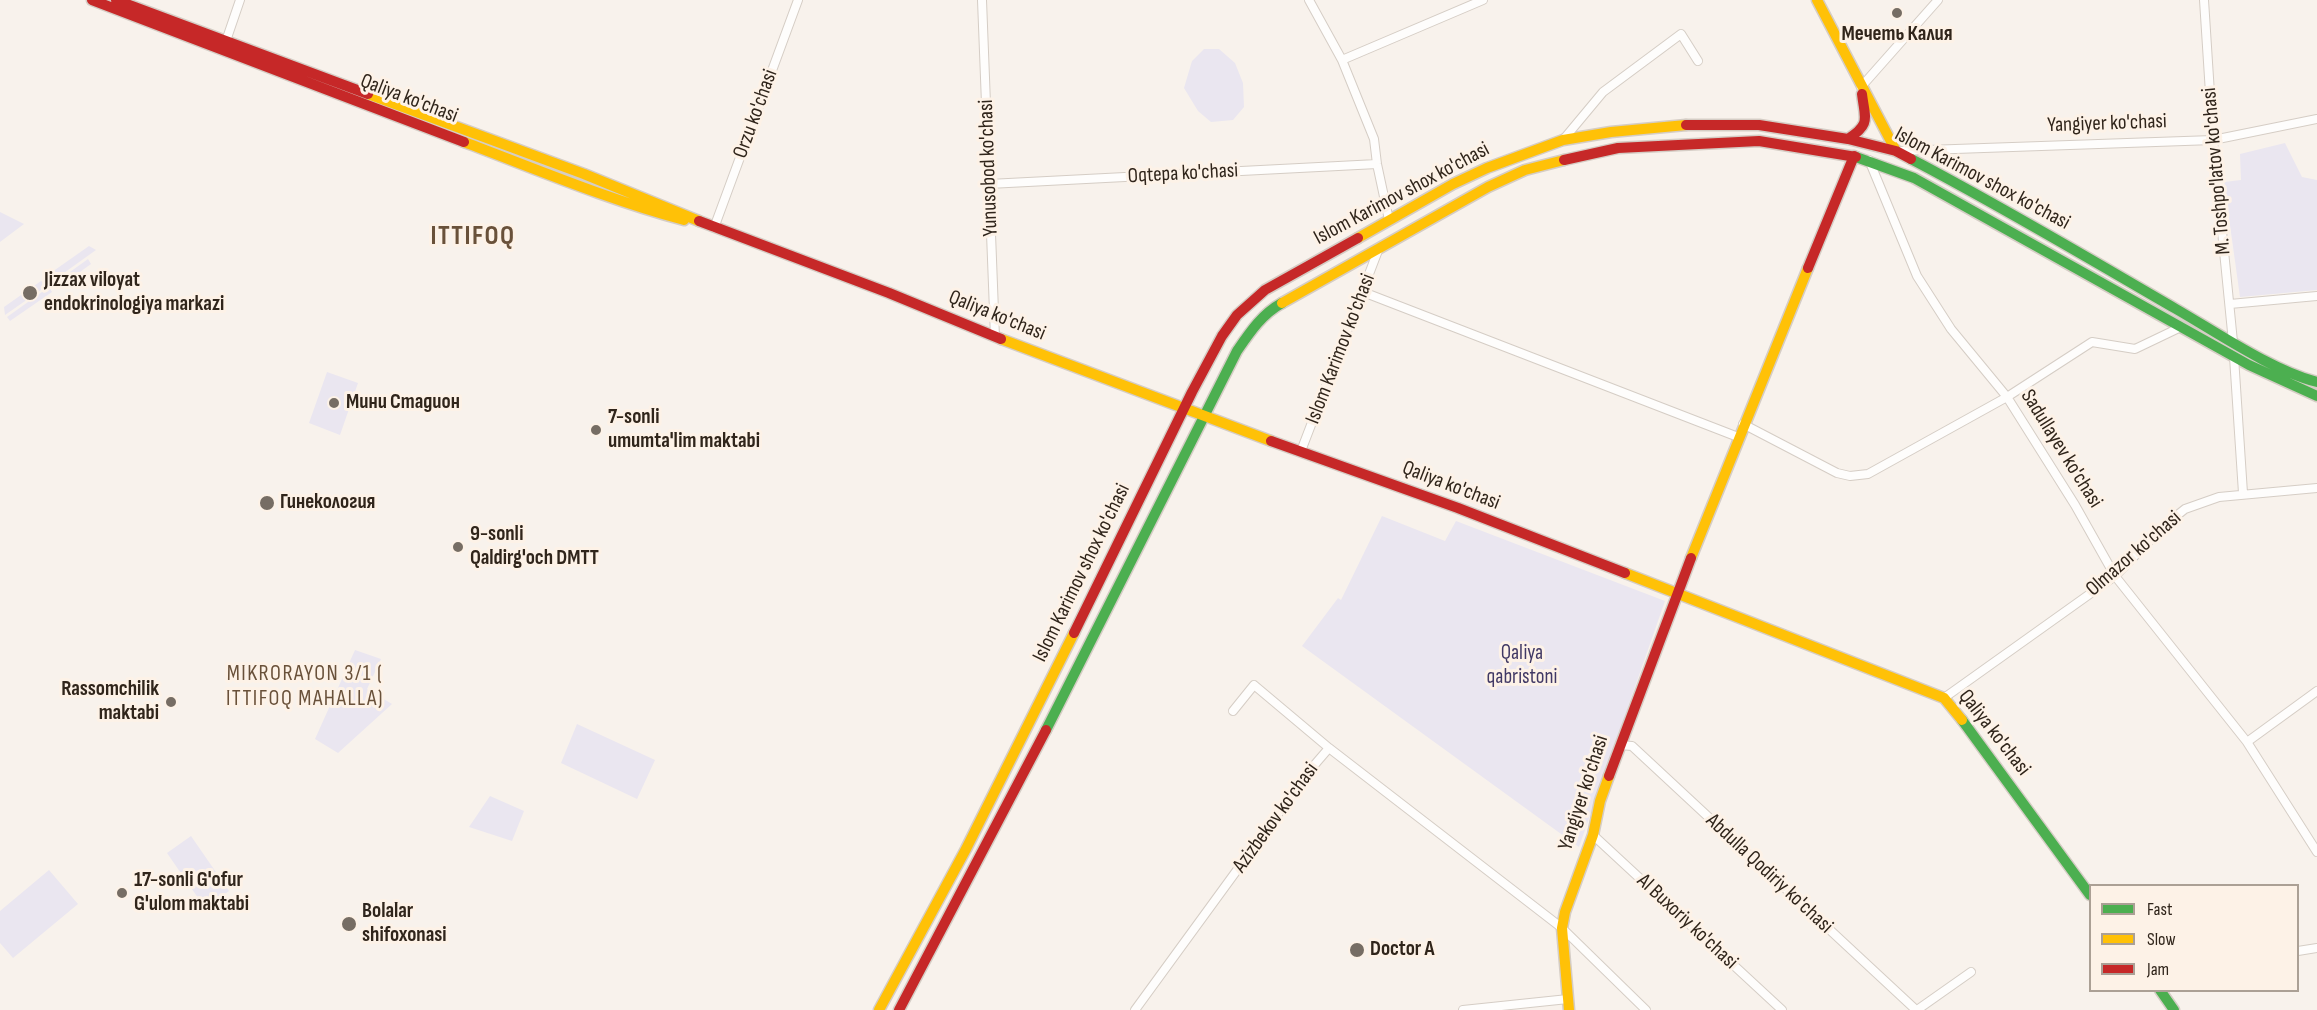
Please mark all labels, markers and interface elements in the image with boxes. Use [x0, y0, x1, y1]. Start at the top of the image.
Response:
marker: Мечеть Калия [1890, 6, 1904, 20]
place label: Мечеть Калия [1841, 22, 1953, 48]
street label: Orzu ko'chasi [728, 66, 784, 162]
street label: Qaliya ko'chasi [357, 69, 461, 129]
street label: M. Toshpo'latov ko'chasi [2197, 86, 2237, 256]
street label: Yunusobod ko'chasi [974, 99, 1004, 237]
street label: Yangiyer ko'chasi [2047, 109, 2167, 139]
street label: Islom Karimov shox ko'chasi [1890, 122, 2074, 236]
street label: Islom Karimov shox ko'chasi [1310, 137, 1494, 251]
street label: Oqtepa ko'chasi [1127, 159, 1239, 189]
district label: ITTIFOQ [430, 221, 516, 253]
place label: Jizzax viloyat endokrinologiya markazi [44, 268, 224, 318]
street label: Islom Karimov ko'chasi [1301, 270, 1381, 428]
marker: Jizzax viloyat endokrinologiya markazi [21, 284, 39, 302]
street label: Qaliya ko'chasi [945, 285, 1049, 347]
street label: Sadullayev ko'chasi [2015, 385, 2107, 513]
place label: Мини Стадион [346, 390, 460, 416]
marker: Мини Стадион [327, 396, 341, 410]
place label: 7-sonli umumta'lim maktabi [608, 405, 760, 455]
marker: 7-sonli umumta'lim maktabi [589, 423, 603, 437]
street label: Qaliya ko'chasi [1399, 456, 1503, 516]
street label: Islom Karimov shox ko'chasi [1028, 480, 1136, 666]
place label: Гинекология [280, 490, 375, 516]
marker: Гинекология [258, 494, 276, 512]
street label: Olmazor ko'chasi [2081, 506, 2187, 602]
place label: 9-sonli Qaldirg'och DMTT [470, 522, 599, 572]
marker: 9-sonli Qaldirg'och DMTT [451, 540, 465, 554]
park label: Qaliya qabristoni [1487, 641, 1557, 691]
district label: MIKRORAYON 3/1 ( ITTIFOQ MAHALLA) [226, 661, 384, 712]
place label: Rassomchilik maktabi [61, 677, 159, 727]
street label: Qaliya ko'chasi [1953, 685, 2035, 781]
marker: Rassomchilik maktabi [164, 695, 178, 709]
street label: Yangiyer ko'chasi [1554, 732, 1614, 854]
street label: Azizbekov ko'chasi [1228, 758, 1324, 878]
street label: Abdulla Qodiriy ko'chasi [1700, 809, 1838, 939]
place label: 17-sonli G'ofur G'ulom maktabi [134, 868, 249, 918]
street label: Al Buxoriy ko'chasi [1631, 869, 1743, 975]
legend [2089, 884, 2299, 992]
marker: 17-sonli G'ofur G'ulom maktabi [115, 886, 129, 900]
place label: Bolalar shifoxonasi [362, 899, 447, 949]
text: Fast [2147, 899, 2172, 920]
marker: Bolalar shifoxonasi [340, 915, 358, 933]
text: Slow [2147, 929, 2176, 950]
place label: Doctor A [1370, 937, 1435, 963]
marker: Doctor A [1348, 941, 1366, 959]
text: Jam [2147, 959, 2169, 980]

